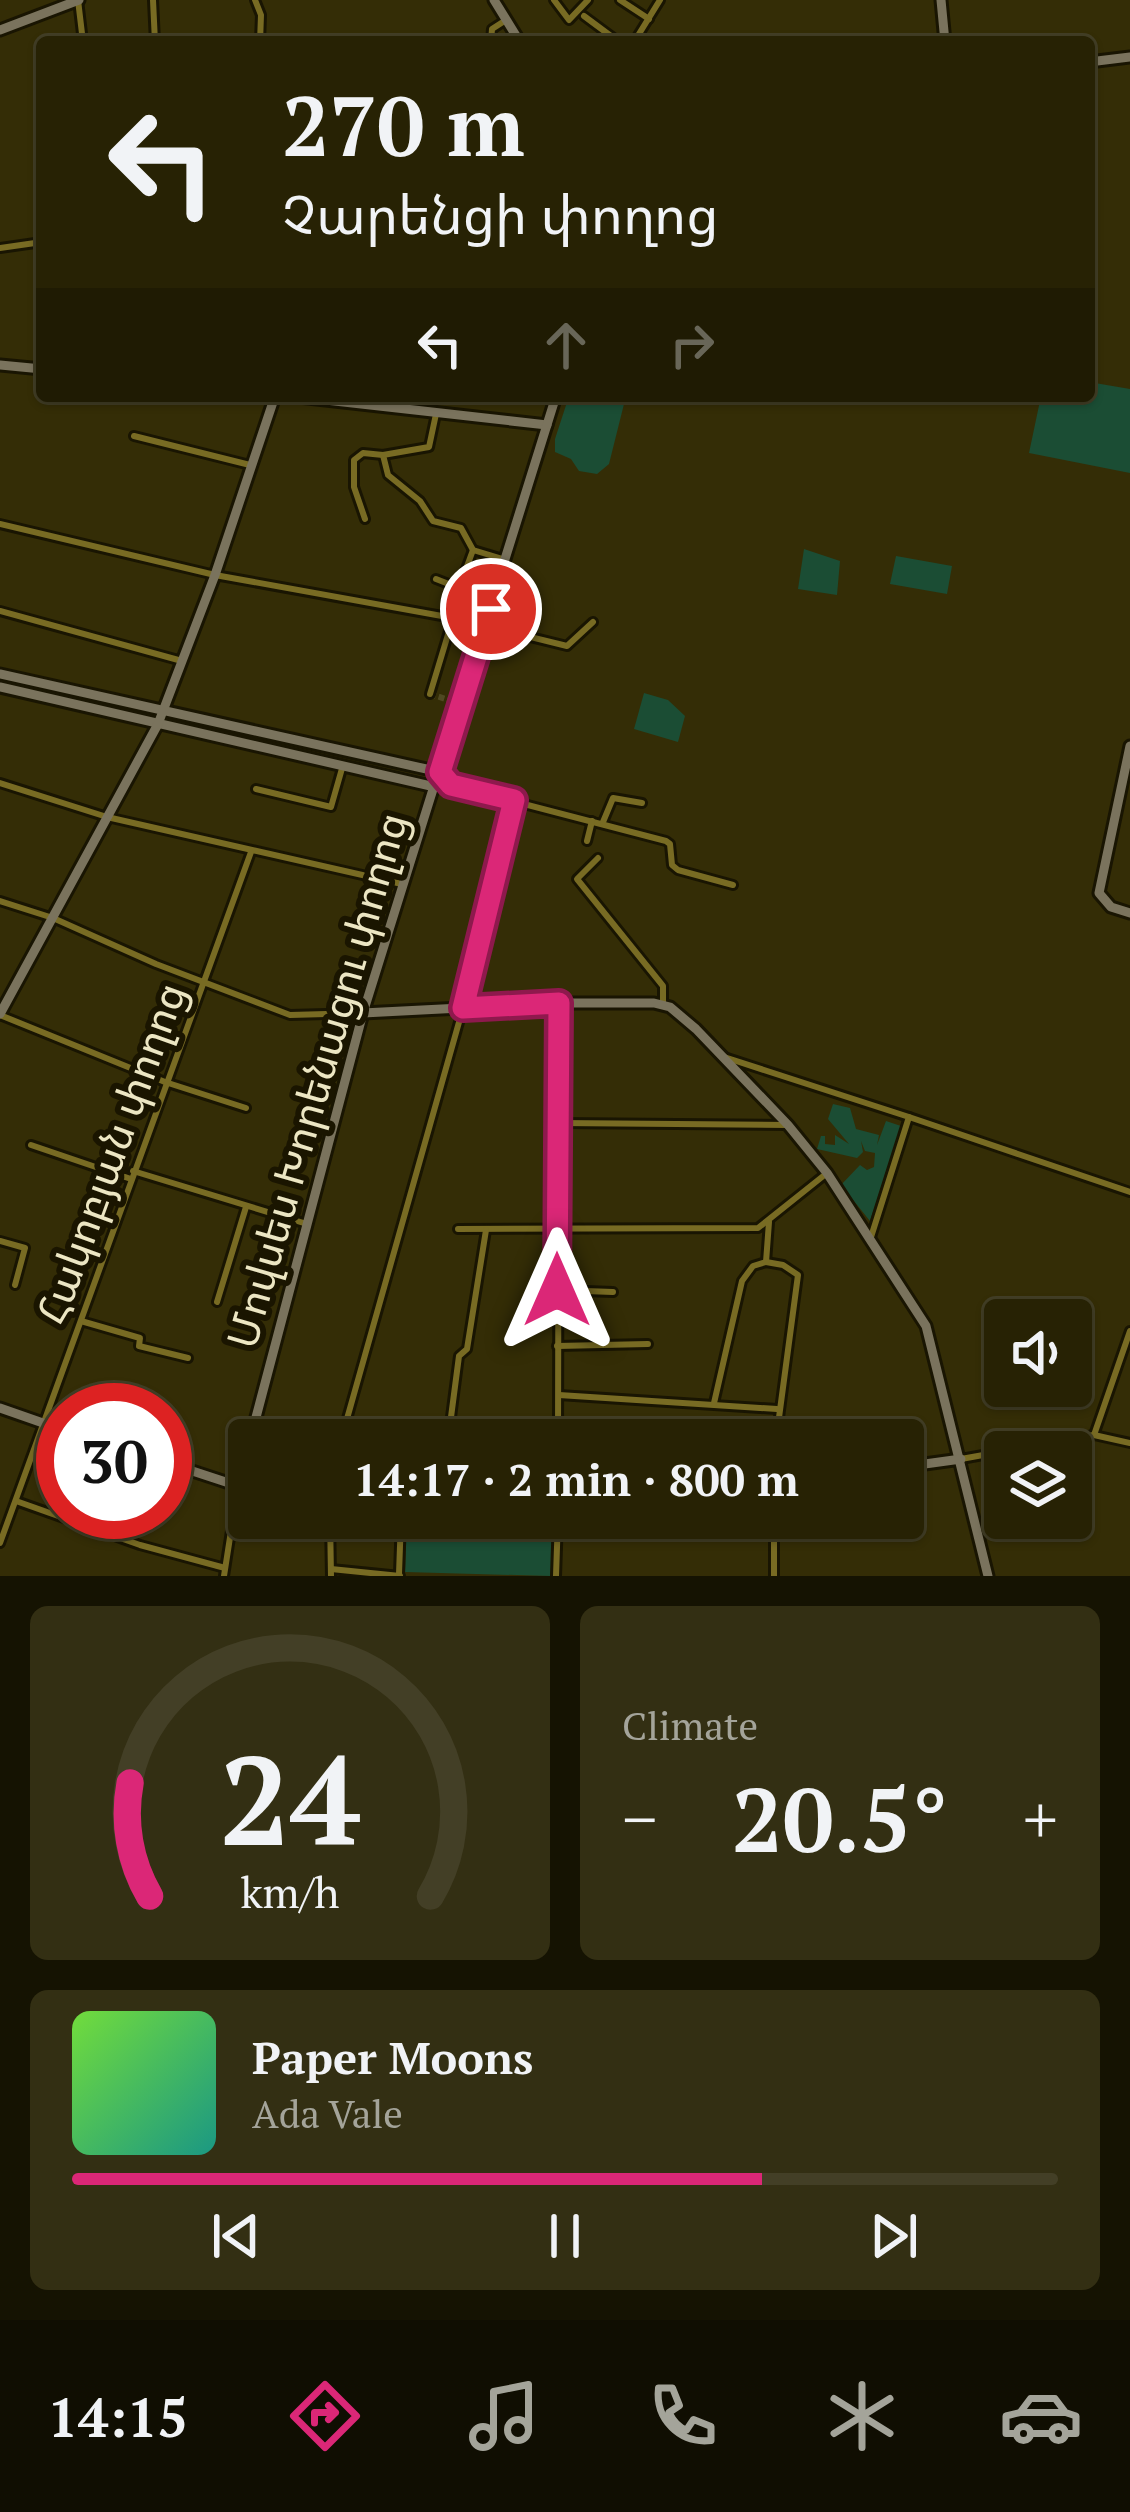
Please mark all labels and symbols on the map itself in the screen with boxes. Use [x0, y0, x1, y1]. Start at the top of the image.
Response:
pin [440, 558, 542, 660]
street label: Մովսես Խորենացու փողոց [213, 806, 419, 1354]
street label: Հակոբյան փողոց [22, 975, 198, 1331]
position arrow [494, 1227, 620, 1353]
speed limit sign: 30 [36, 1383, 192, 1539]

